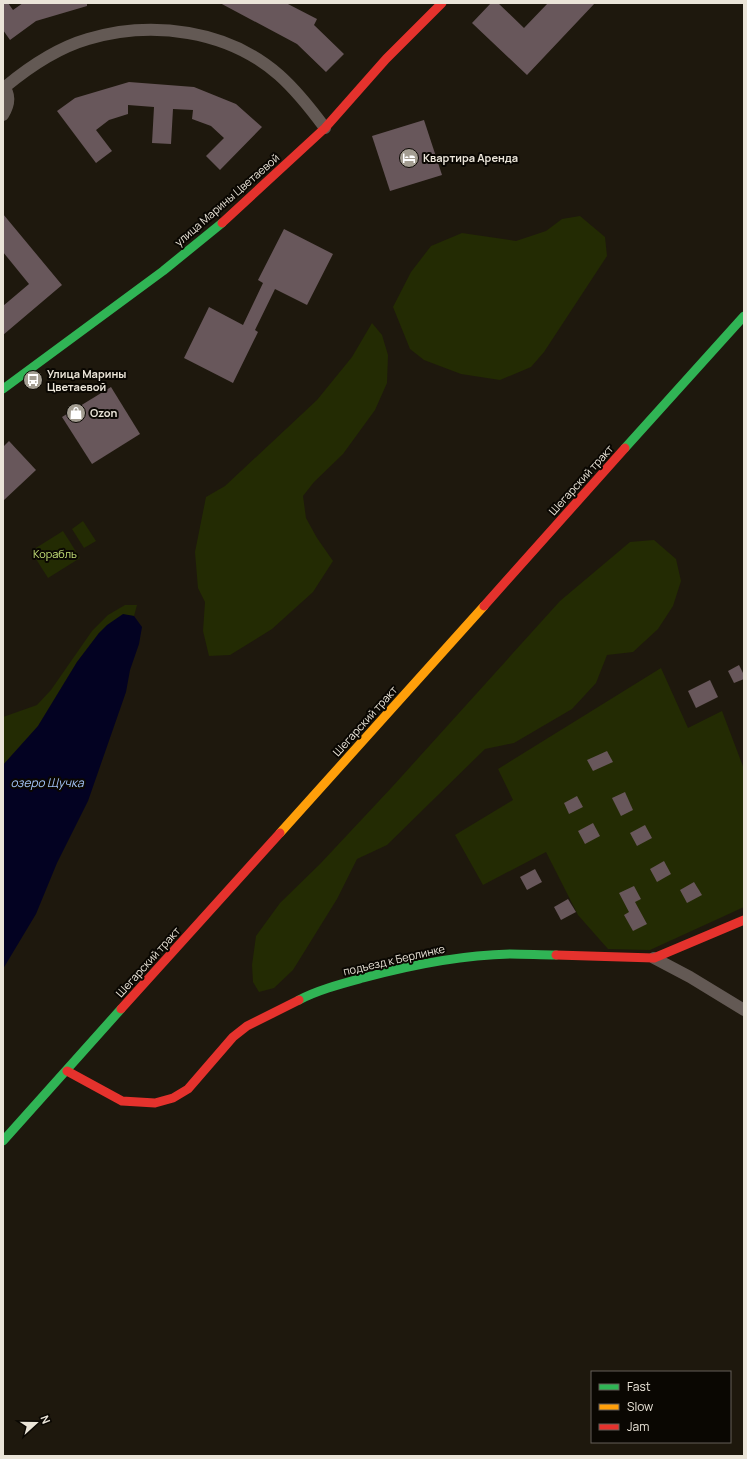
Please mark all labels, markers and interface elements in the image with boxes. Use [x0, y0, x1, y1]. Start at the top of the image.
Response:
hotel icon: Квартира Аренда [398, 147, 420, 169]
street label: улица Марины Цветаевой [171, 150, 282, 249]
place label: Квартира Аренда [423, 150, 518, 165]
place label: Улица Марины Цветаевой [47, 366, 126, 394]
bus stop icon: Улица Марины Цветаевой [22, 369, 44, 391]
shop icon: Ozon [65, 402, 87, 424]
place label: Ozon [90, 405, 117, 420]
street label: Шегарский тракт [545, 441, 616, 518]
park label: Корабль [33, 546, 77, 561]
street label: Шегарский тракт [329, 682, 400, 759]
water label: озеро Щучка [10, 774, 85, 791]
street label: Шегарский тракт [112, 923, 183, 1000]
street label: подъезд к Берлинке [342, 940, 447, 979]
legend [591, 1371, 731, 1443]
text: Fast [627, 1378, 651, 1395]
text: Slow [627, 1398, 653, 1415]
north arrow [16, 1403, 56, 1443]
text: N [37, 1413, 54, 1426]
text: Jam [627, 1418, 649, 1435]

